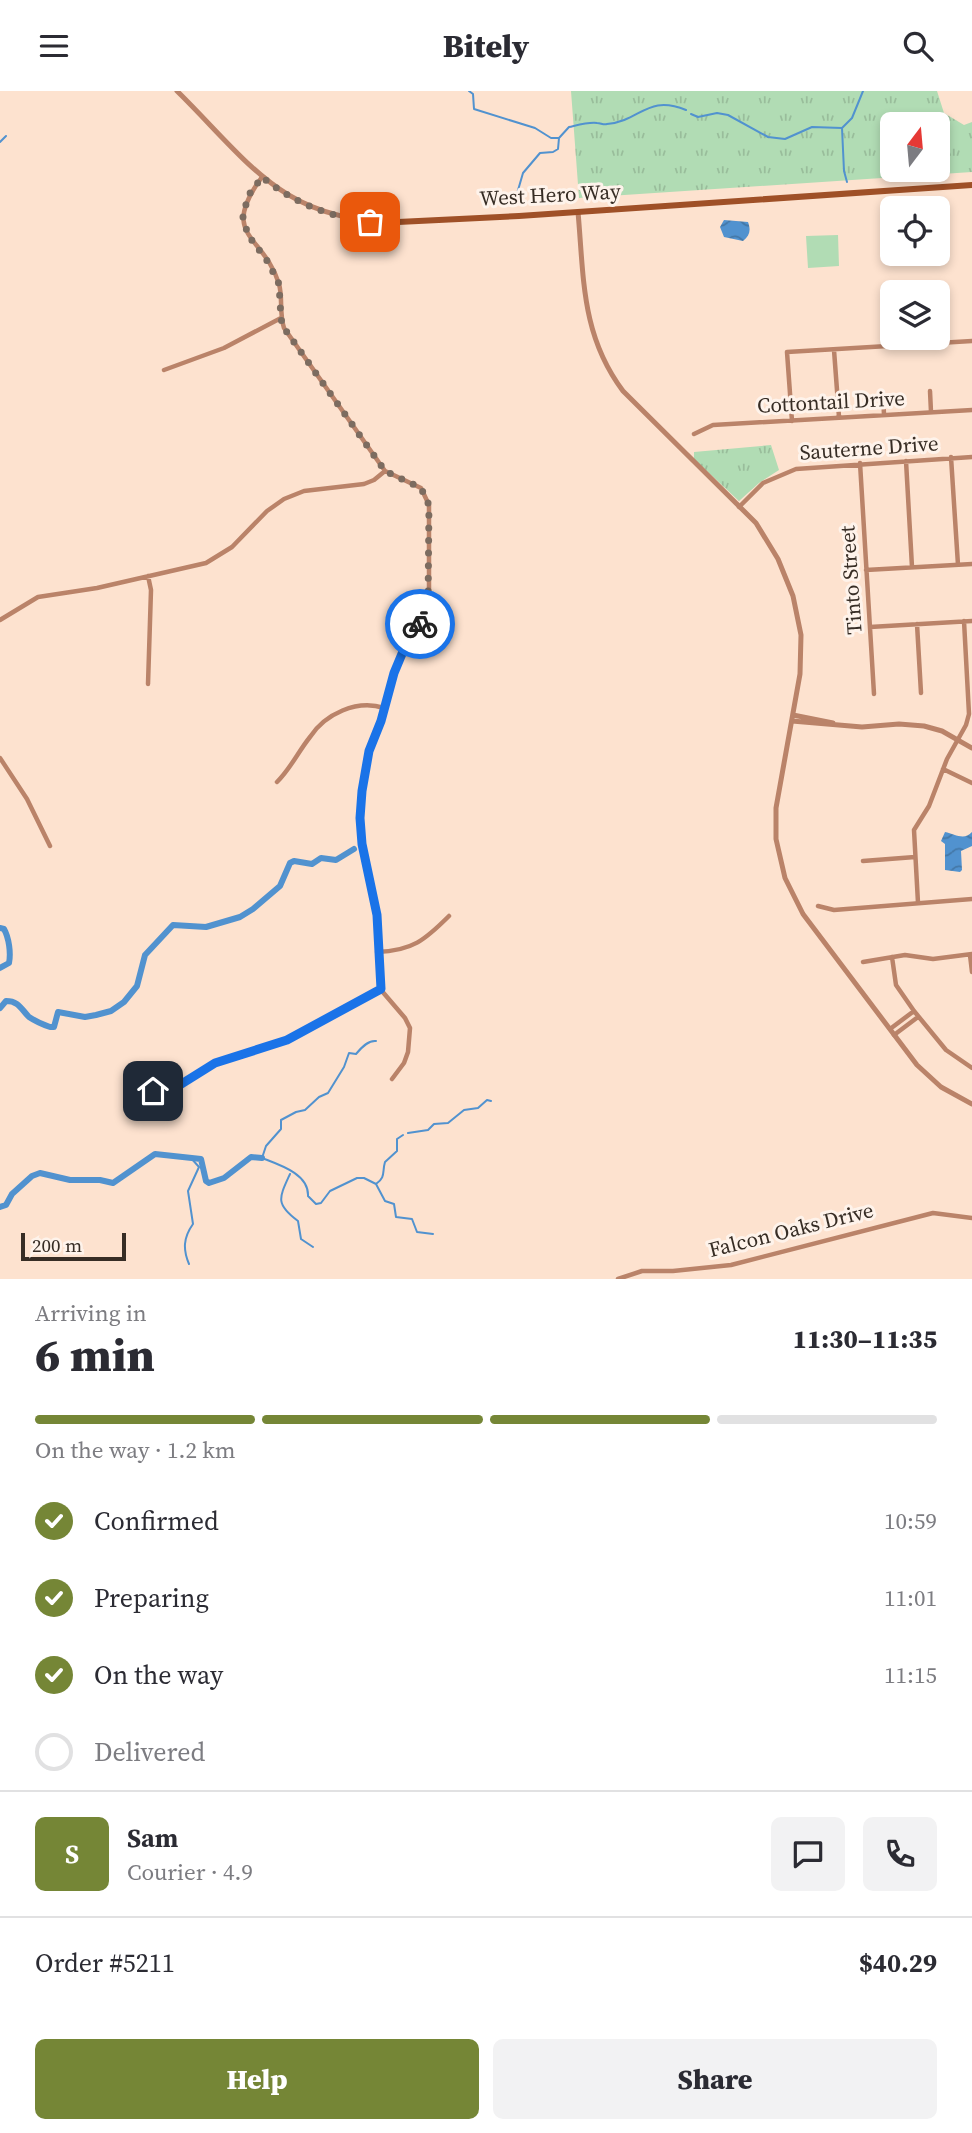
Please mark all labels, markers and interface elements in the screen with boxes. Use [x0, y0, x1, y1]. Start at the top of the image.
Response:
text: Bitely [443, 24, 529, 68]
icon: menu [35, 27, 73, 65]
icon: search [899, 27, 937, 65]
north arrow [880, 112, 950, 182]
map controls [880, 112, 950, 350]
street label: West Hero Way [479, 176, 622, 213]
pin [340, 192, 400, 252]
button: locate [880, 196, 950, 266]
icon: bag [351, 203, 389, 241]
button: layers [880, 280, 950, 350]
street label: Cottontail Drive [756, 383, 906, 420]
street label: Sauterne Drive [799, 428, 939, 467]
street label: Tinto Street [832, 524, 869, 635]
courier [385, 589, 455, 659]
icon: bike [401, 605, 439, 643]
pin [123, 1061, 183, 1121]
icon: home [134, 1072, 172, 1110]
street label: Falcon Oaks Drive [705, 1195, 876, 1264]
scale bar [21, 1230, 126, 1262]
text: 200 m [32, 1232, 82, 1258]
text: Arriving in [35, 1297, 147, 1329]
text: 11:30–11:35 [793, 1321, 937, 1357]
text: 6 min [35, 1323, 155, 1386]
text: On the way · 1.2 km [35, 1434, 236, 1466]
icon: check [35, 1502, 73, 1540]
text: Confirmed [94, 1503, 219, 1539]
text: 10:59 [884, 1505, 937, 1537]
icon: check [35, 1579, 73, 1617]
text: Preparing [94, 1580, 209, 1616]
text: 11:01 [884, 1582, 937, 1614]
icon: check [35, 1656, 73, 1694]
text: On the way [94, 1657, 223, 1693]
text: 11:15 [884, 1659, 937, 1691]
text: Delivered [94, 1734, 205, 1770]
button: chat [771, 1817, 845, 1891]
button: phone [863, 1817, 937, 1891]
text: Sam [127, 1820, 178, 1856]
text: S [65, 1836, 79, 1872]
text: Courier · 4.9 [127, 1856, 253, 1888]
text: Order #5211 [35, 1945, 175, 1981]
text: $40.29 [859, 1945, 937, 1981]
button: Help [35, 2039, 479, 2119]
button: Share [493, 2039, 937, 2119]

